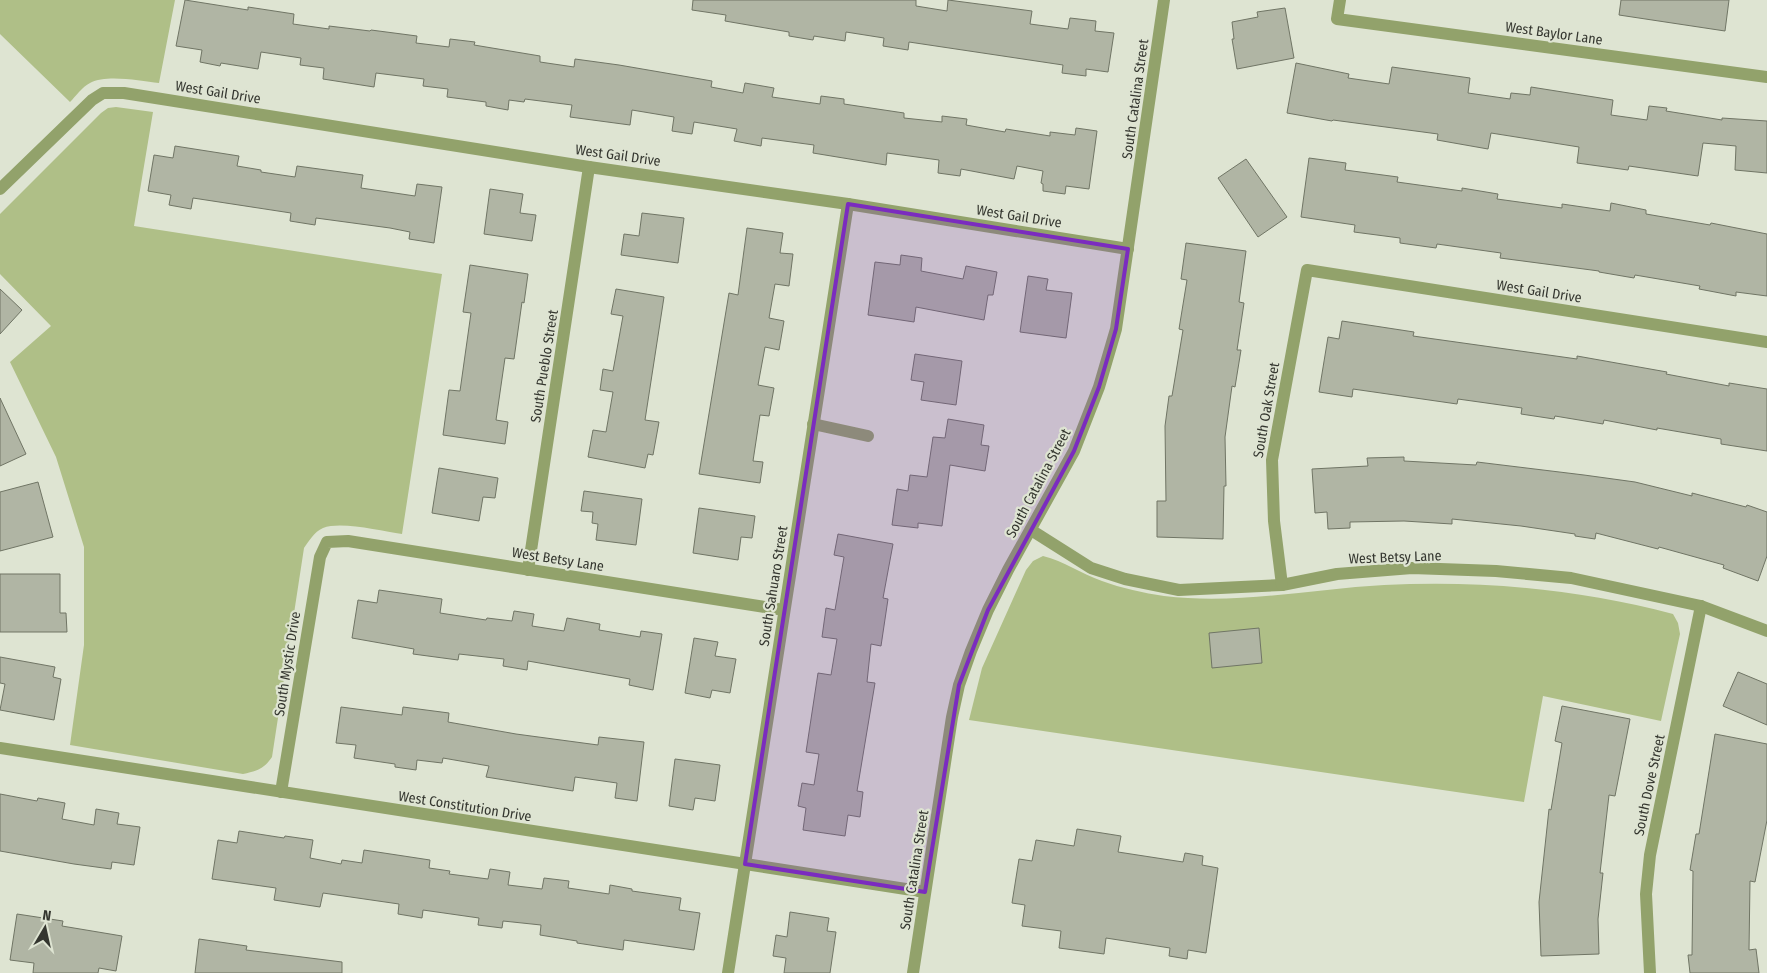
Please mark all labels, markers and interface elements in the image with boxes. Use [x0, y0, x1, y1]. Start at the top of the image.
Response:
street label: West Baylor Lane [1504, 18, 1604, 49]
street label: South Catalina Street [1119, 38, 1152, 160]
street label: West Gail Drive [174, 77, 262, 108]
street label: West Gail Drive [574, 141, 662, 170]
street label: West Gail Drive [975, 201, 1063, 232]
street label: West Gail Drive [1495, 276, 1583, 307]
street label: South Pueblo Street [527, 308, 562, 424]
street label: South Oak Street [1250, 361, 1283, 459]
street label: South Catalina Street [1003, 425, 1075, 541]
street label: South Sahuaro Street [756, 524, 791, 648]
street label: West Betsy Lane [511, 544, 605, 575]
street label: West Betsy Lane [1348, 547, 1442, 568]
street label: South Mystic Drive [271, 610, 304, 718]
street label: South Dove Street [1630, 732, 1669, 837]
street label: West Constitution Drive [397, 788, 533, 825]
street label: South Catalina Street [897, 809, 932, 931]
north arrow [20, 903, 70, 953]
text: N [41, 907, 52, 925]

